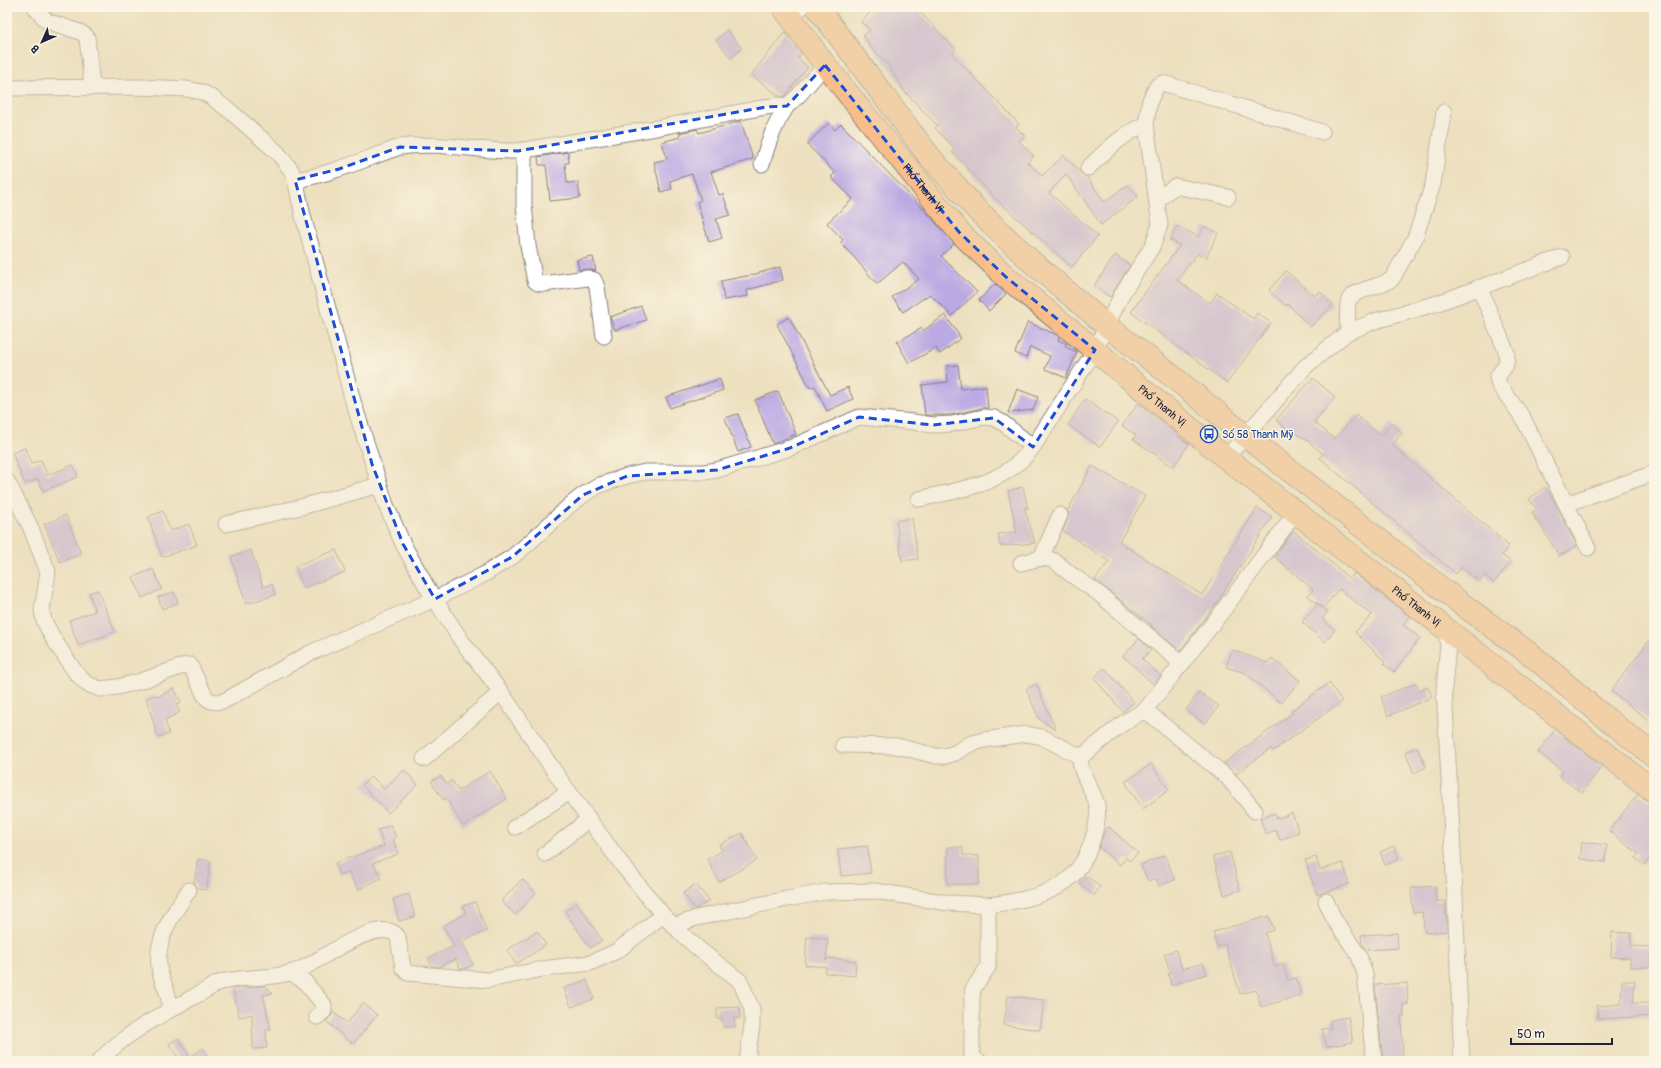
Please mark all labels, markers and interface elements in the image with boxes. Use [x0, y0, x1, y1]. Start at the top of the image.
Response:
north arrow [22, 22, 62, 62]
text: B [28, 42, 42, 56]
street label: Phố Thanh Vị [900, 161, 947, 215]
street label: Phố Thanh Vị [1135, 382, 1189, 429]
bus stop icon: Số 58 Thanh Mỹ [1199, 424, 1219, 444]
place label: Số 58 Thanh Mỹ [1222, 428, 1293, 441]
street label: Phố Thanh Vị [1389, 583, 1444, 629]
scale bar [1511, 1020, 1612, 1046]
text: 50 m [1517, 1027, 1545, 1042]

